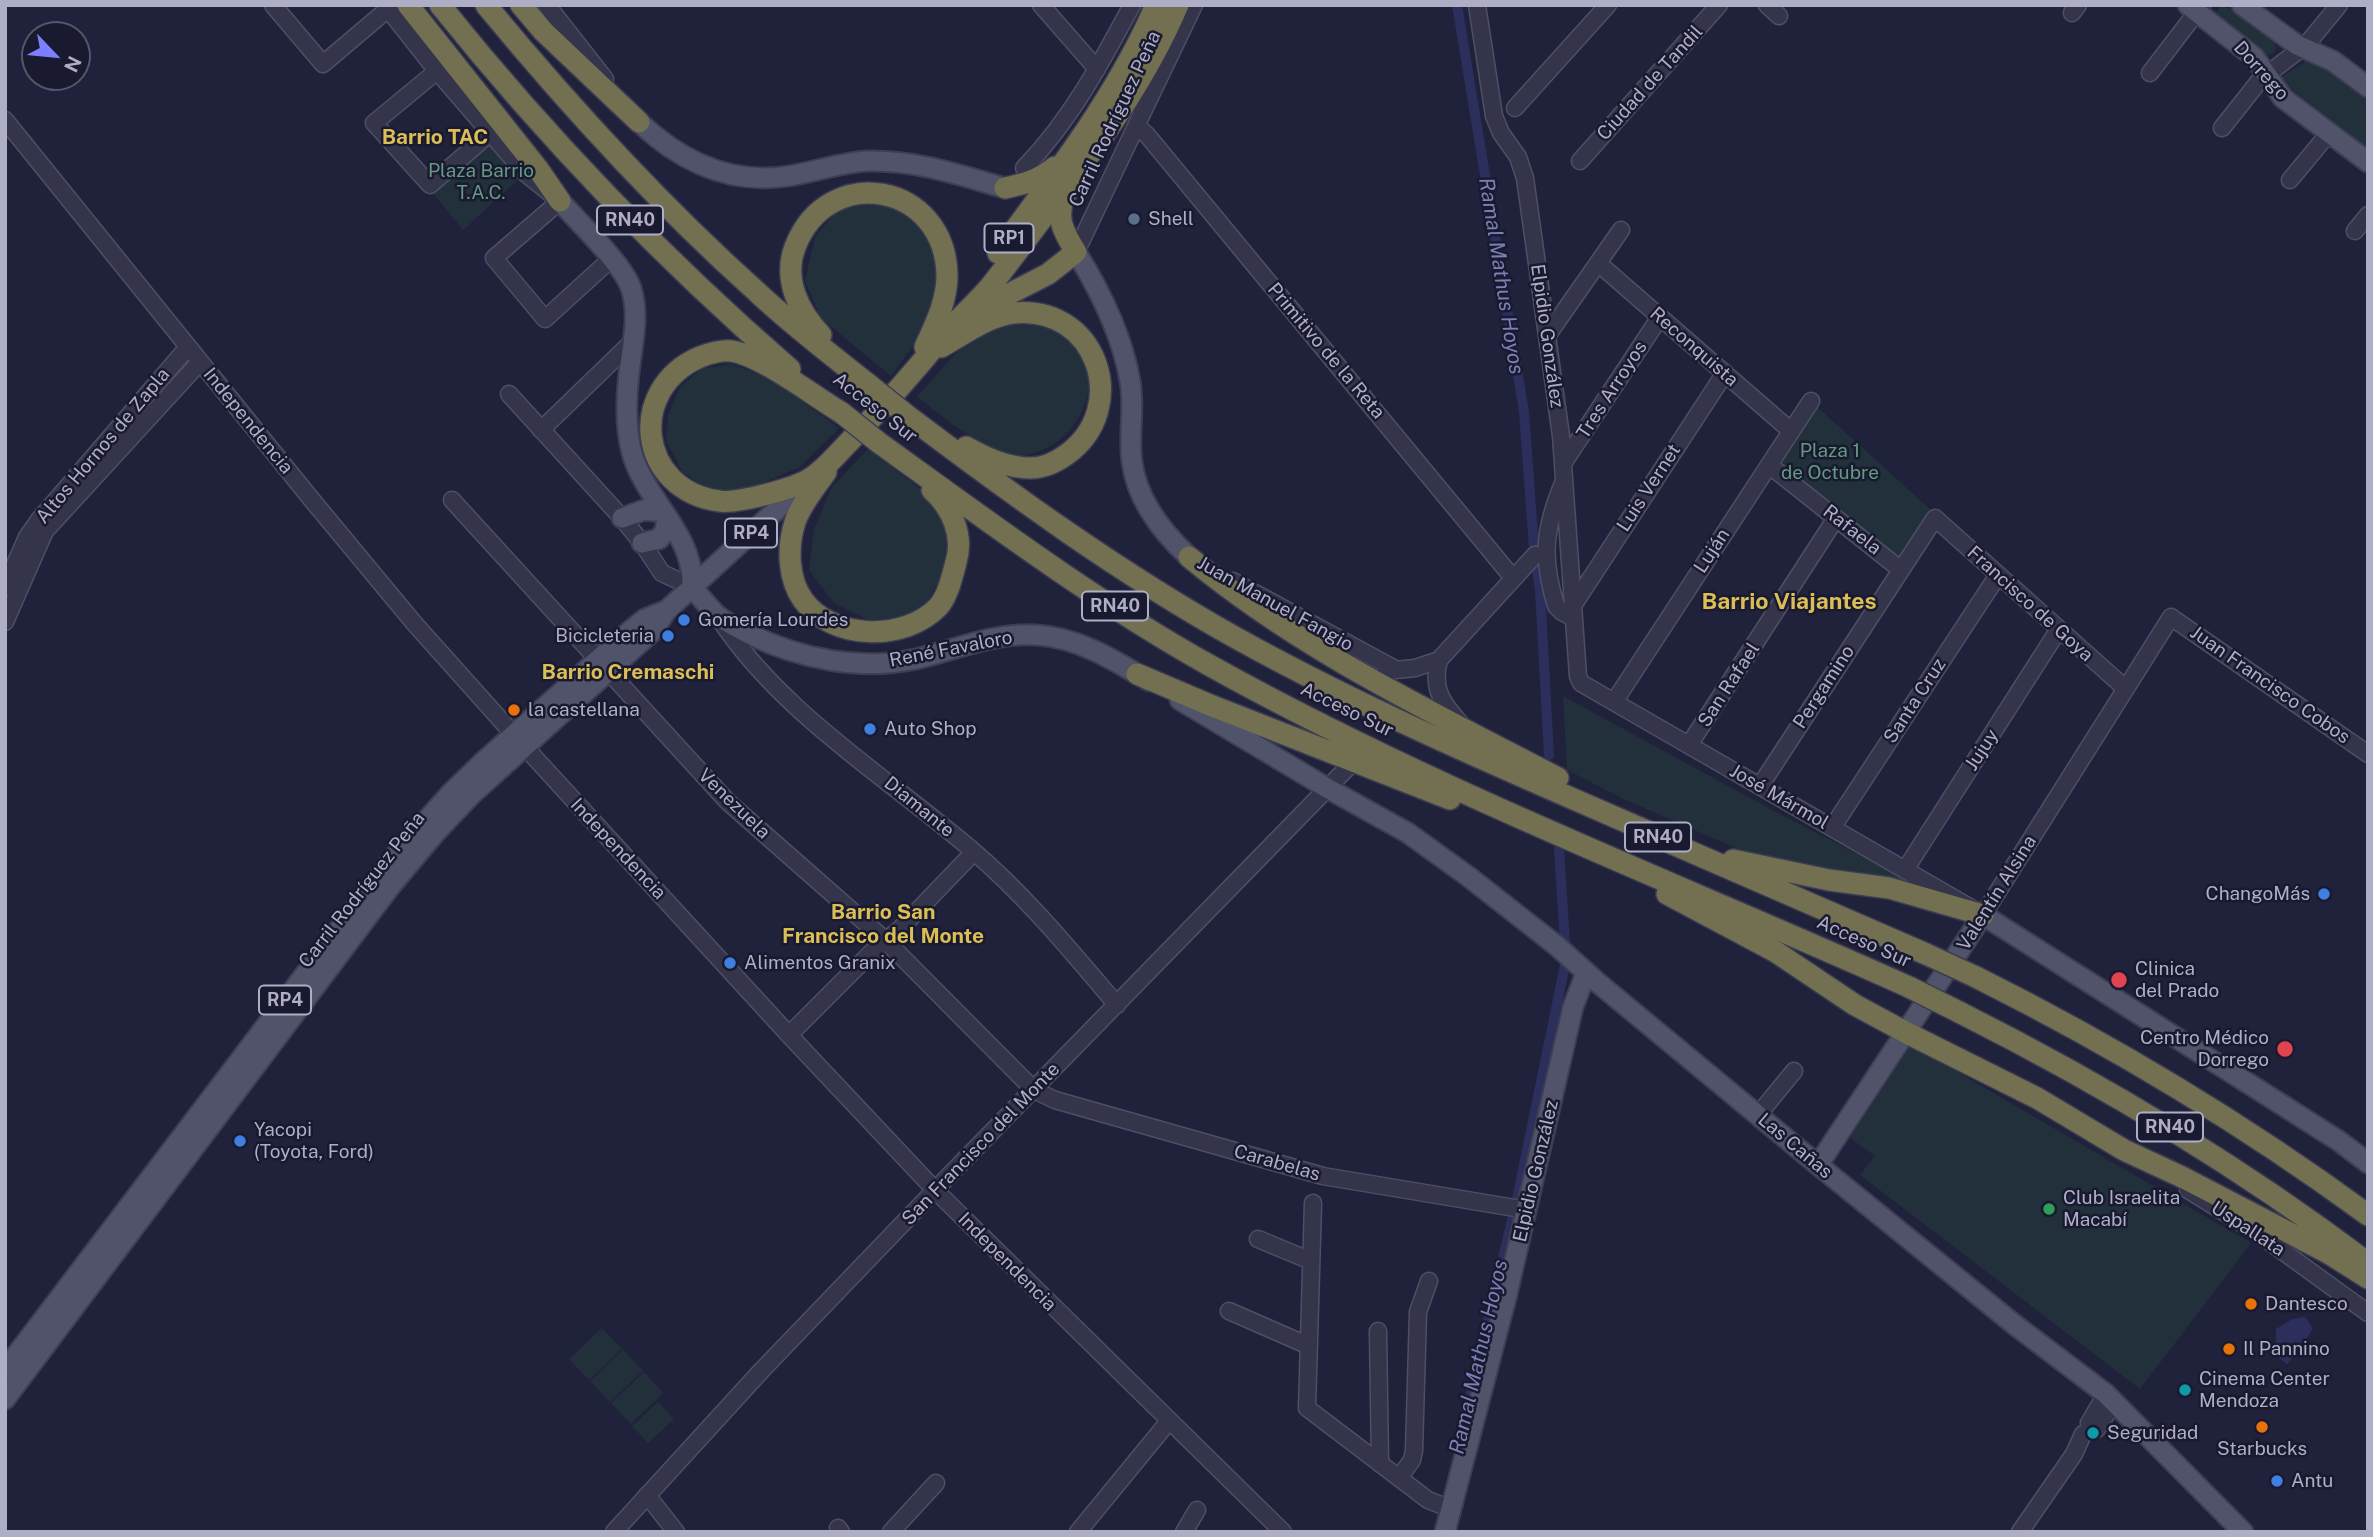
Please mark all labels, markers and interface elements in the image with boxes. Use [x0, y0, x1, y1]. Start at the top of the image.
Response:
north arrow [21, 21, 91, 91]
street label: Ciudad de Tandil [1592, 21, 1708, 145]
street label: Carril Rodríguez Peña [1064, 28, 1166, 210]
street label: Dorrego [2229, 37, 2293, 105]
text: N [60, 53, 86, 76]
district label: Barrio TAC [382, 125, 488, 151]
park label: Plaza Barrio T.A.C. [428, 160, 534, 204]
water label: Ramal Mathus Hoyos [1473, 176, 1529, 376]
road number: RN40 [597, 205, 663, 234]
place label: Shell [1148, 208, 1194, 230]
marker: Shell [1126, 211, 1142, 227]
road number: RP1 [984, 224, 1034, 252]
street label: Elpidio González [1526, 263, 1568, 409]
street label: Primitivo de la Reta [1262, 278, 1390, 424]
street label: Reconquista [1645, 302, 1743, 392]
street label: Tres Arroyos [1572, 337, 1652, 443]
street label: Independencia [198, 363, 298, 479]
street label: Altos Hornos de Zapla [31, 364, 175, 528]
street label: Acceso Sur [828, 368, 922, 448]
street label: Luis Vernet [1612, 440, 1686, 536]
park label: Plaza 1 de Octubre [1781, 440, 1879, 484]
street label: Rafaela [1818, 500, 1886, 560]
road number: RP4 [725, 518, 777, 548]
street label: Luján [1689, 524, 1735, 578]
street label: Francisco de Goya [1962, 541, 2098, 667]
street label: Juan Manuel Fangio [1193, 552, 1357, 656]
district label: Barrio Viajantes [1701, 588, 1877, 616]
road number: RN40 [1082, 592, 1148, 620]
place label: Gomería Lourdes [698, 609, 848, 631]
marker: Gomería Lourdes [676, 612, 692, 628]
street label: Juan Francisco Cobos [2186, 621, 2354, 749]
place label: Bicicleteria [555, 625, 654, 647]
street label: René Favaloro [888, 626, 1014, 672]
marker: Bicicleteria [660, 628, 676, 644]
street label: San Rafael [1693, 638, 1765, 732]
street label: Pergamino [1789, 641, 1859, 733]
street label: Santa Cruz [1879, 654, 1951, 748]
district label: Barrio Cremaschi [542, 660, 714, 686]
street label: Acceso Sur [1297, 678, 1397, 742]
place label: la castellana [528, 699, 640, 721]
marker: la castellana [506, 702, 522, 718]
place label: Auto Shop [884, 718, 977, 740]
marker: Auto Shop [862, 721, 878, 737]
street label: Jujuy [1960, 725, 2004, 775]
street label: José Mármol [1725, 759, 1833, 835]
street label: Venezuela [693, 764, 775, 844]
street label: Diamante [879, 772, 959, 842]
street label: Independencia [565, 794, 671, 904]
street label: Carril Rodríguez Peña [294, 808, 430, 972]
road number: RN40 [1625, 822, 1691, 852]
street label: Valentín Alsina [1952, 831, 2042, 955]
place label: ChangoMás [2206, 883, 2310, 905]
marker: ChangoMás [2316, 886, 2332, 902]
district label: Barrio San Francisco del Monte [782, 900, 984, 950]
street label: Acceso Sur [1813, 911, 1915, 973]
place label: Alimentos Granix [744, 952, 896, 974]
marker: Alimentos Granix [722, 955, 738, 971]
place label: Clinica del Prado [2135, 958, 2219, 1002]
marker: Clinica del Prado [2109, 970, 2129, 990]
road number: RP4 [259, 986, 311, 1015]
place label: Centro Médico Dorrego [2140, 1027, 2269, 1071]
marker: Centro Médico Dorrego [2275, 1039, 2295, 1059]
street label: San Francisco del Monte [897, 1058, 1065, 1230]
street label: Elpidio González [1509, 1098, 1563, 1244]
street label: Las Cañas [1753, 1108, 1837, 1184]
road number: RN40 [2137, 1112, 2203, 1142]
place label: Yacopi (Toyota, Ford) [254, 1119, 374, 1163]
marker: Yacopi (Toyota, Ford) [232, 1133, 248, 1149]
street label: Carabelas [1231, 1140, 1323, 1186]
place label: Club Israelita Macabí [2063, 1187, 2180, 1231]
street label: Uspallata [2207, 1197, 2289, 1261]
marker: Club Israelita Macabí [2041, 1201, 2057, 1217]
street label: Independencia [953, 1208, 1061, 1316]
water label: Ramal Mathus Hoyos [1444, 1257, 1514, 1457]
place label: Dantesco [2265, 1293, 2348, 1315]
marker: Dantesco [2243, 1296, 2259, 1312]
place label: Il Pannino [2243, 1338, 2330, 1360]
marker: Il Pannino [2221, 1341, 2237, 1357]
place label: Cinema Center Mendoza [2199, 1368, 2330, 1412]
marker: Cinema Center Mendoza [2177, 1382, 2193, 1398]
marker: Starbucks [2254, 1419, 2270, 1435]
place label: Seguridad [2107, 1422, 2198, 1444]
marker: Seguridad [2085, 1425, 2101, 1441]
place label: Starbucks [2217, 1438, 2307, 1460]
place label: Antu [2291, 1470, 2333, 1492]
marker: Antu [2269, 1473, 2285, 1489]

